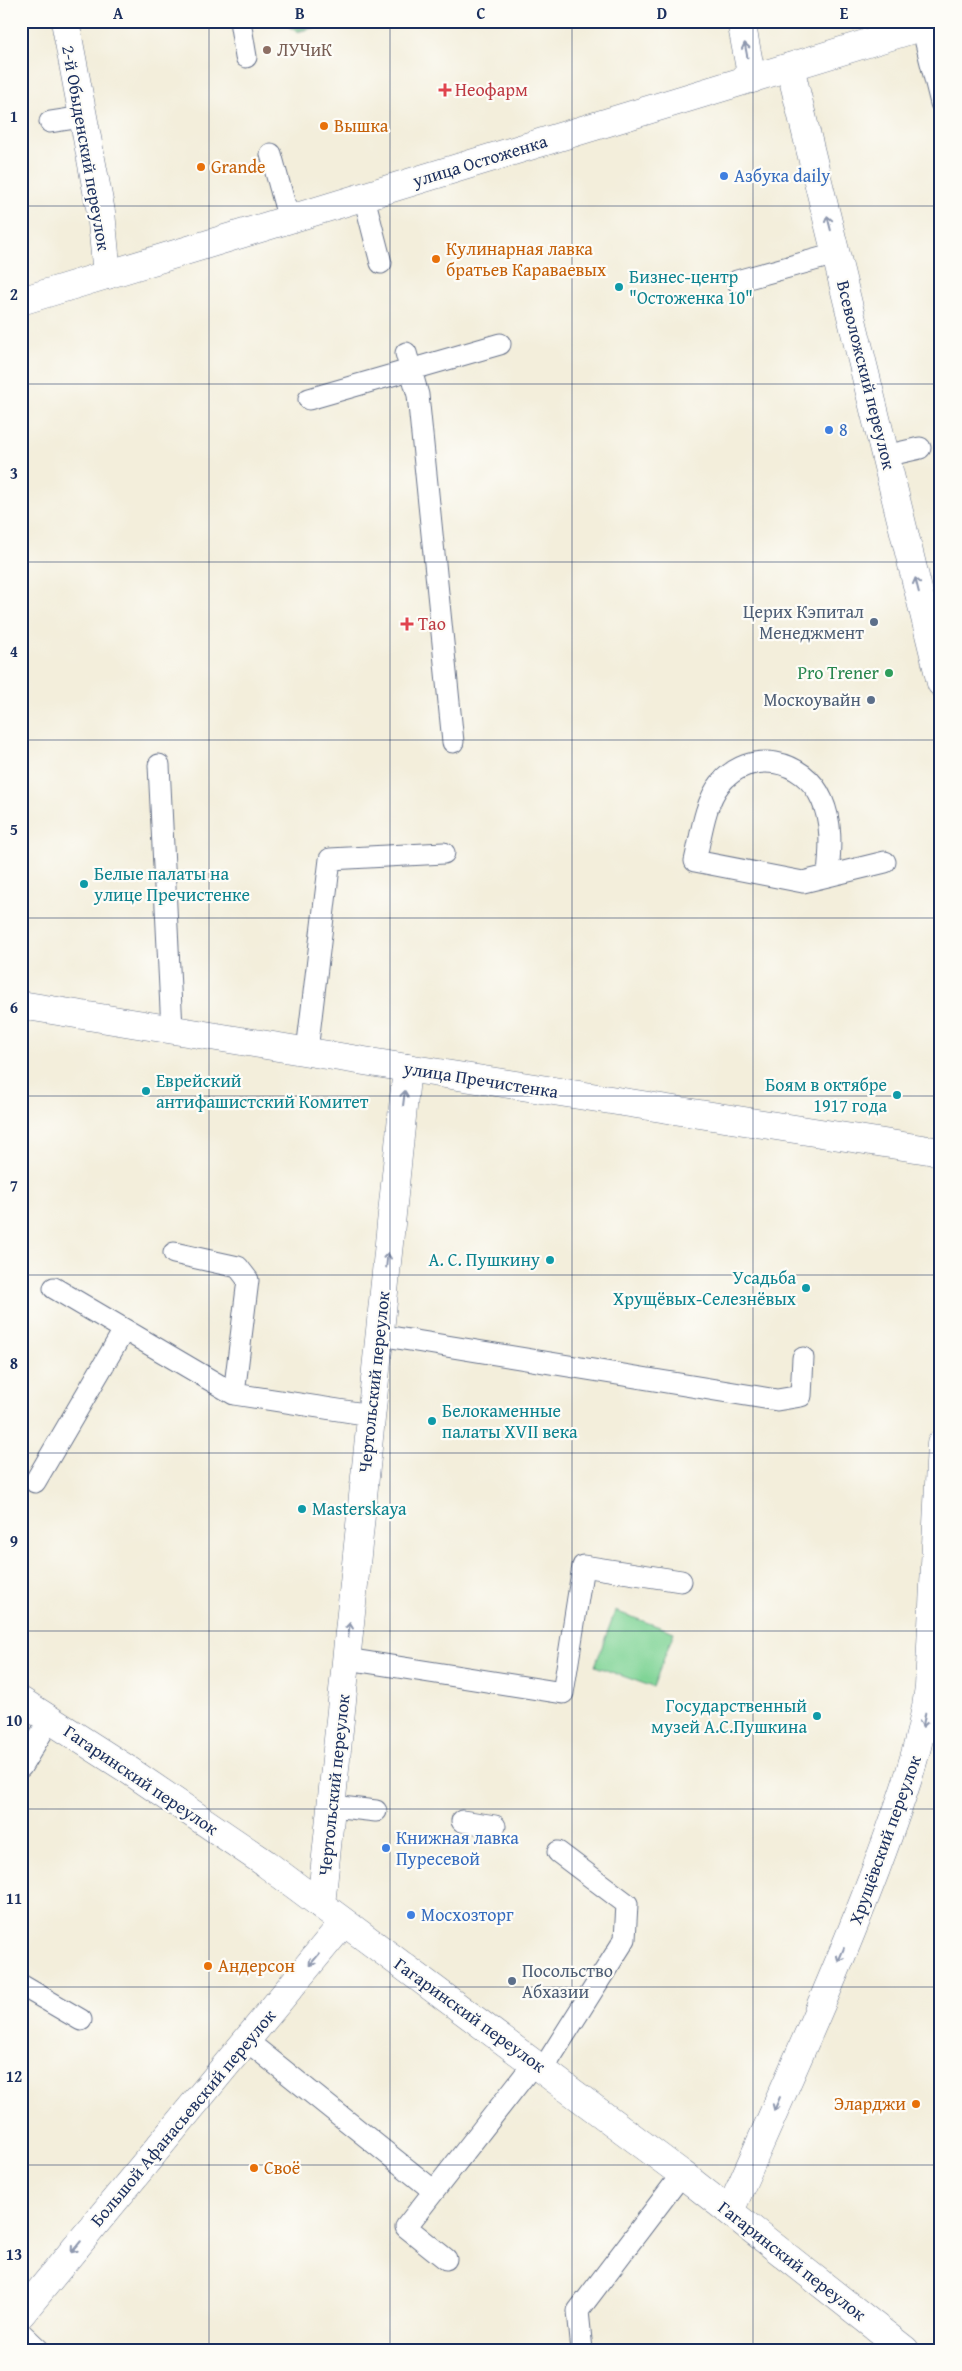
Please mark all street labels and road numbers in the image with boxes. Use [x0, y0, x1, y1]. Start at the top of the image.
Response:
street label: 2-й Обыденский переулок [55, 43, 118, 253]
street label: улица Остоженка [408, 127, 551, 194]
street label: Всеволожский переулок [830, 277, 903, 473]
street label: улица Пречистенка [401, 1054, 561, 1105]
street label: Чертольский переулок [351, 1289, 397, 1474]
street label: Чертольский переулок [311, 1692, 357, 1877]
street label: Гагаринский переулок [58, 1718, 225, 1842]
street label: Хрущёвский переулок [841, 1751, 928, 1928]
street label: Гагаринский переулок [389, 1950, 552, 2079]
street label: Большой Афанасьевский переулок [83, 2003, 282, 2232]
street label: Гагаринский переулок [712, 2194, 873, 2327]

